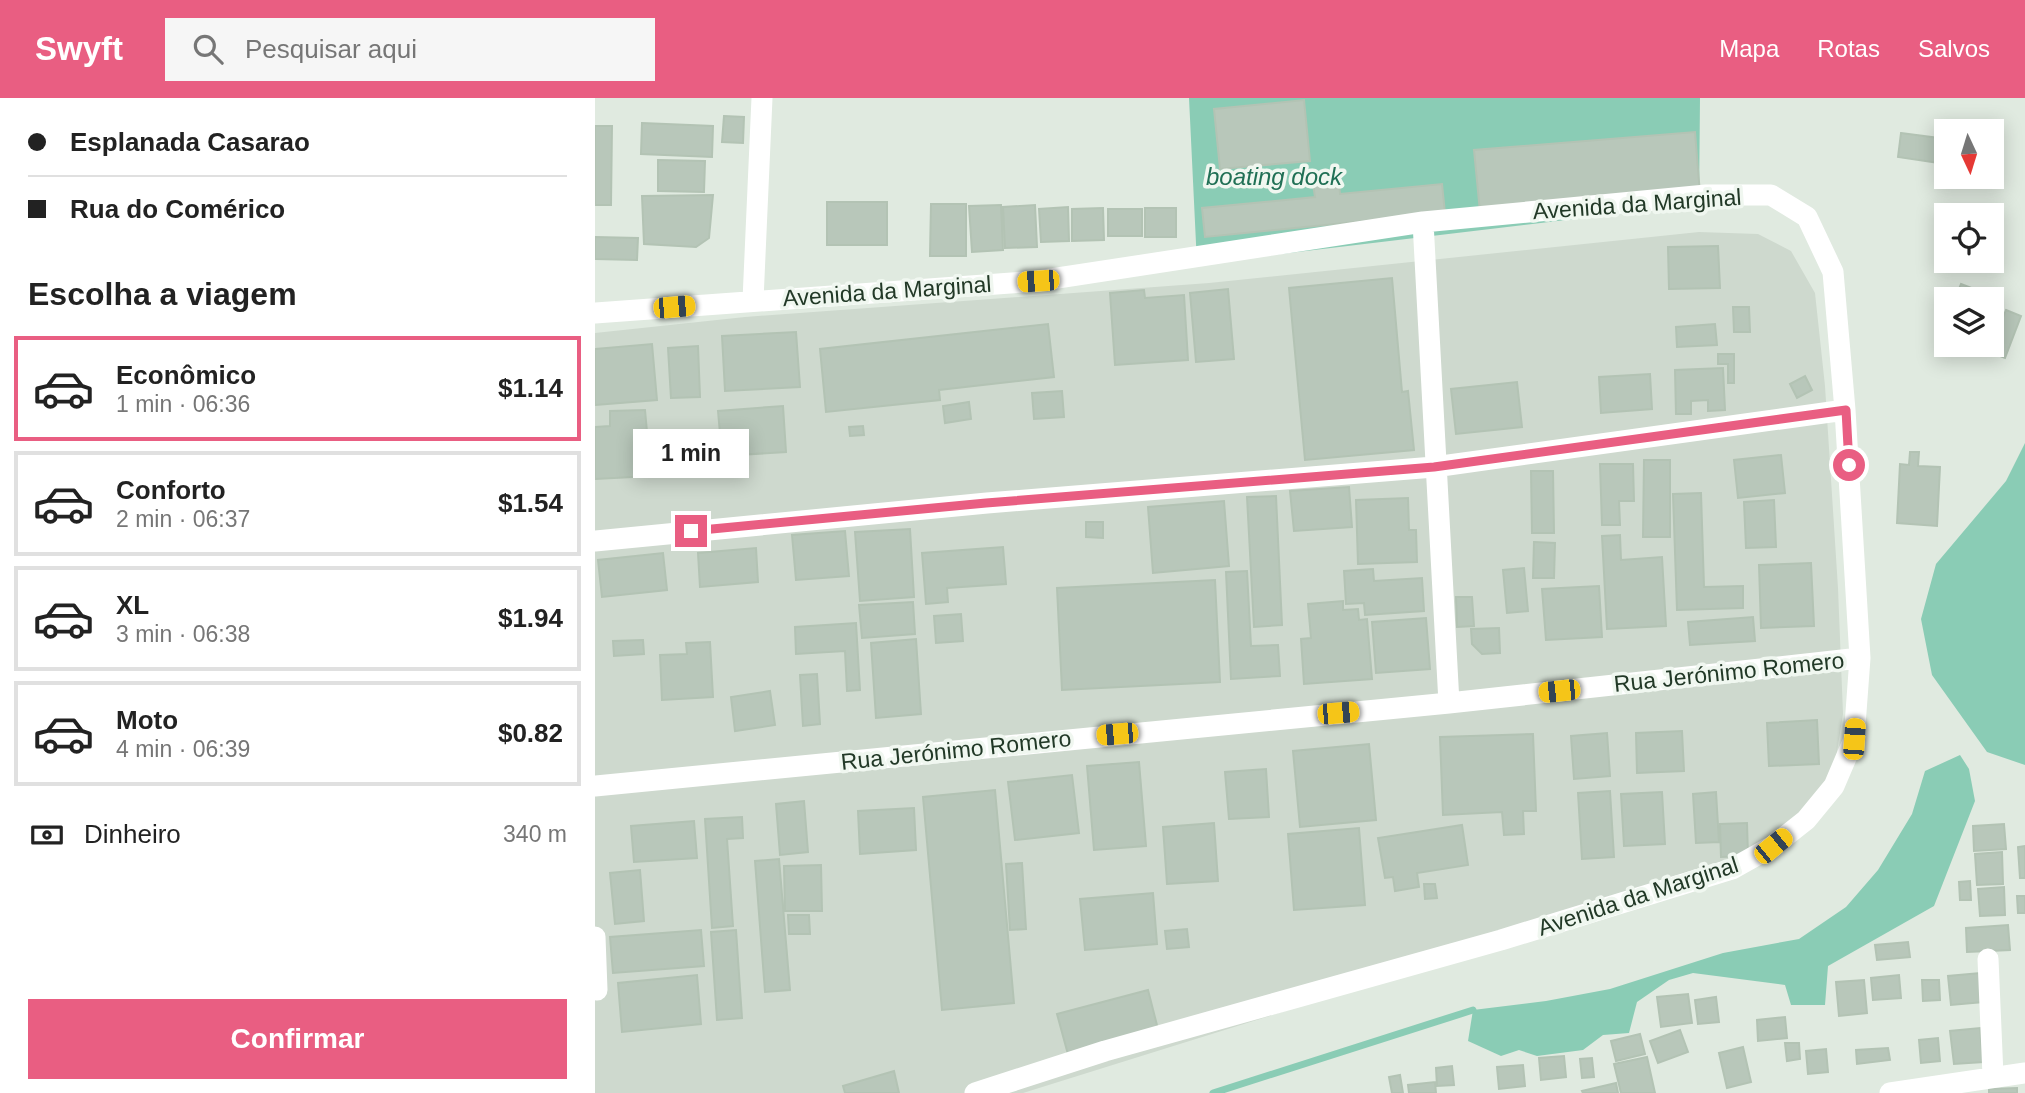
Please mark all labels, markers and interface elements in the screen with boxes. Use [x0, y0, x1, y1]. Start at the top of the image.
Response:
search box [165, 18, 655, 81]
text: Swyft [35, 30, 123, 67]
icon: search [189, 30, 227, 68]
text: Pesquisar aqui [245, 34, 417, 64]
text: Mapa [1719, 35, 1779, 62]
text: Rotas [1817, 35, 1880, 62]
text: Salvos [1918, 35, 1990, 62]
north arrow [1934, 119, 2004, 189]
map controls [1934, 119, 2004, 357]
text: Esplanada Casarao [70, 127, 310, 157]
water label: boating dock [1206, 163, 1344, 190]
street label: Avenida da Marginal [1532, 184, 1742, 224]
text: Rua do Comérico [70, 194, 285, 224]
button: locate [1934, 203, 2004, 273]
car [1017, 269, 1060, 293]
street label: Avenida da Marginal [782, 271, 992, 311]
text: Escolha a viagem [28, 276, 297, 312]
button: layers [1934, 287, 2004, 357]
car [653, 295, 696, 319]
icon: car [32, 357, 95, 420]
text: Econômico [116, 360, 256, 390]
text: $1.14 [498, 373, 563, 403]
text: 1 min · 06:36 [116, 391, 250, 417]
callout: 1 min [633, 430, 749, 478]
text: 1 min [661, 440, 721, 466]
route start [1833, 449, 1865, 481]
icon: car [32, 472, 95, 535]
text: Conforto [116, 475, 226, 505]
text: $1.54 [498, 488, 563, 518]
text: 2 min · 06:37 [116, 506, 250, 532]
route end [675, 515, 707, 547]
icon: car [32, 587, 95, 650]
text: XL [116, 590, 149, 620]
text: $1.94 [498, 603, 563, 633]
text: 3 min · 06:38 [116, 621, 250, 647]
street label: Rua Jerónimo Romero [1613, 647, 1845, 697]
car [1538, 678, 1581, 704]
car [1317, 701, 1360, 725]
icon: car [32, 702, 95, 765]
text: Moto [116, 705, 178, 735]
car [1843, 717, 1866, 761]
text: $0.82 [498, 718, 563, 748]
car [1096, 722, 1139, 746]
street label: Rua Jerónimo Romero [840, 725, 1072, 775]
text: 4 min · 06:39 [116, 736, 250, 762]
icon: cash [28, 816, 66, 854]
text: Dinheiro [84, 819, 181, 849]
text: 340 m [503, 821, 567, 847]
car [1751, 825, 1796, 867]
street label: Avenida da Marginal [1534, 851, 1742, 941]
button: Confirmar [28, 999, 567, 1079]

